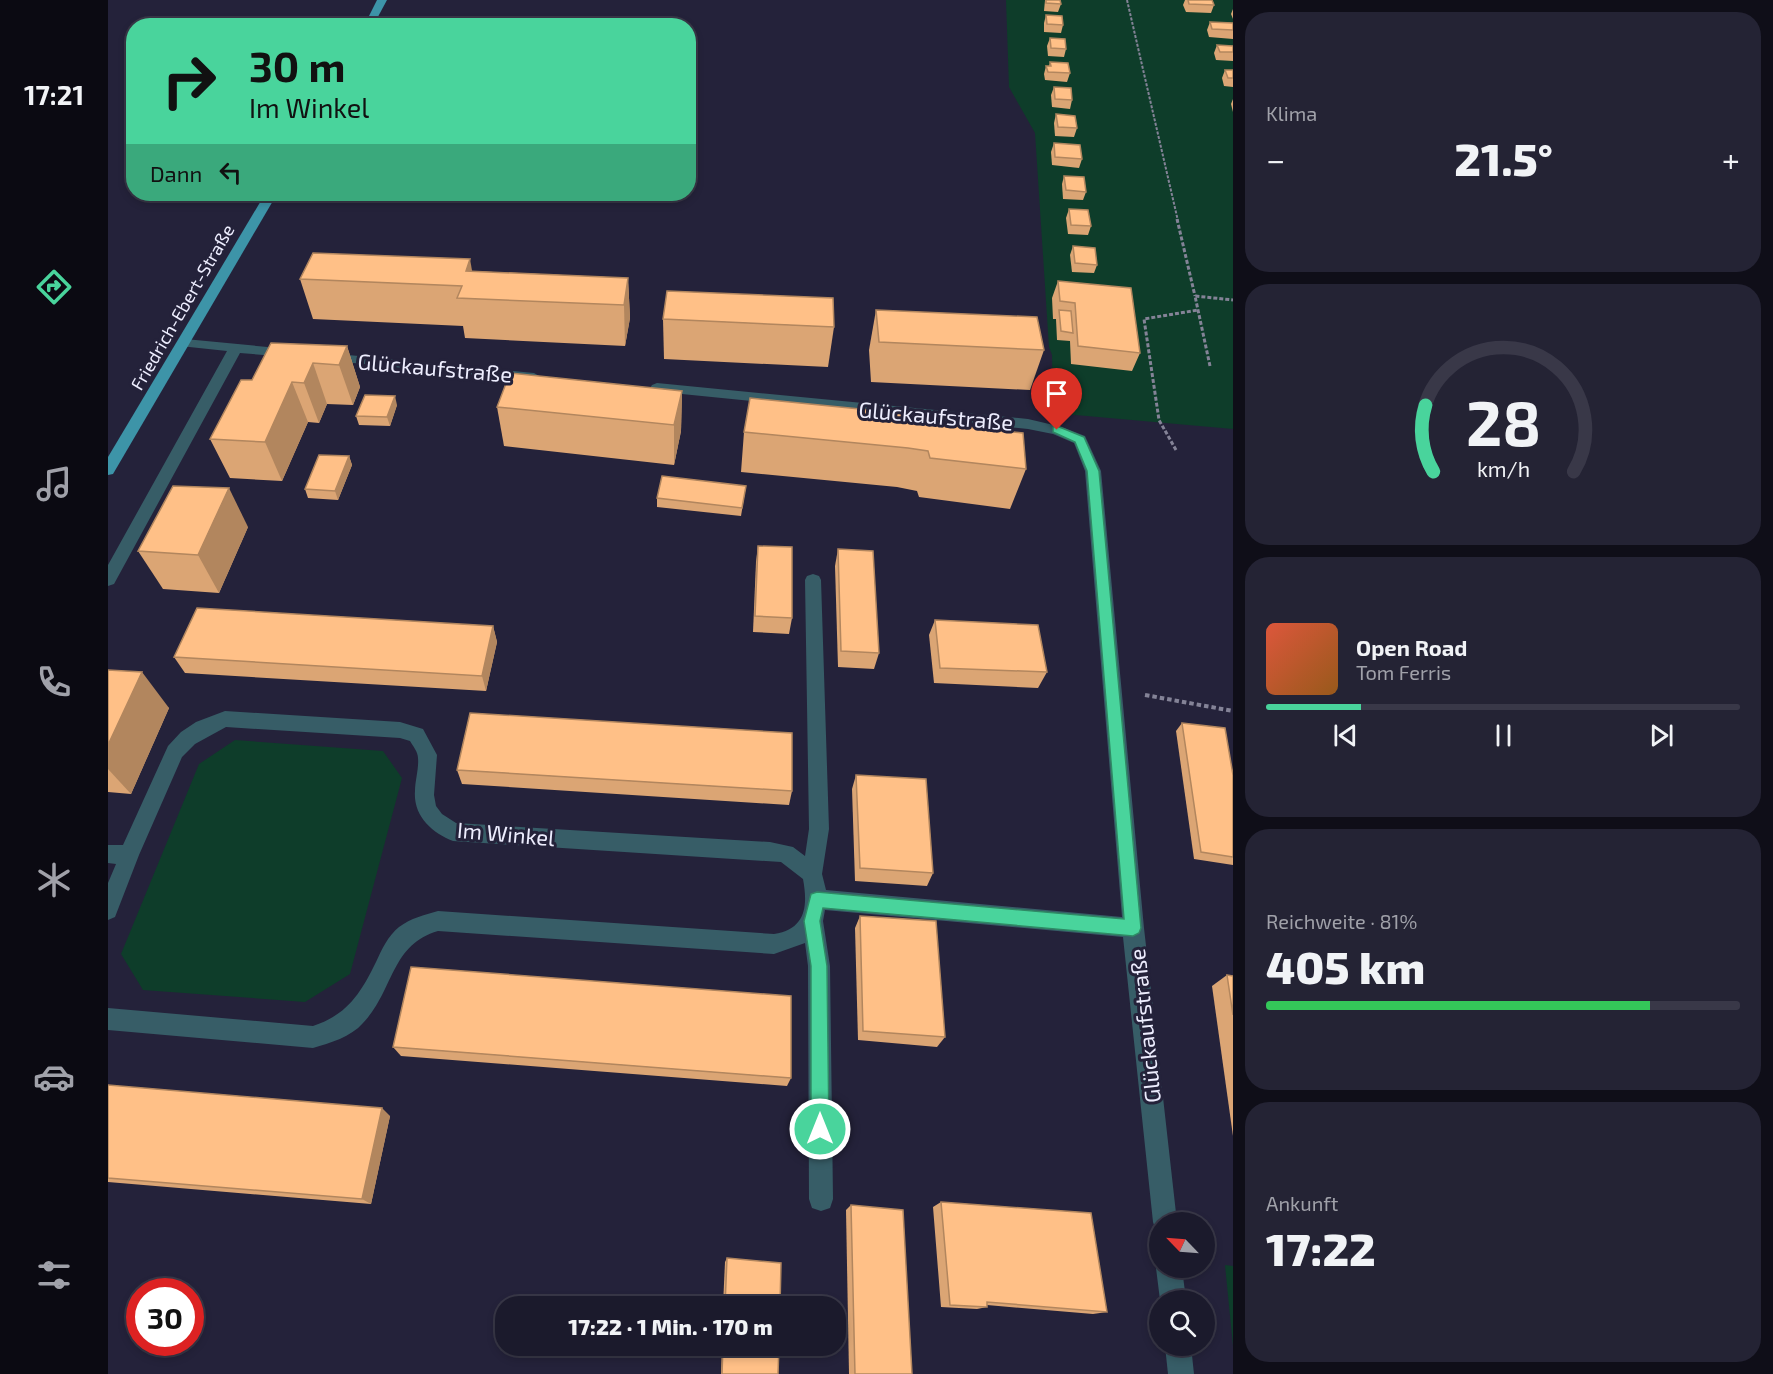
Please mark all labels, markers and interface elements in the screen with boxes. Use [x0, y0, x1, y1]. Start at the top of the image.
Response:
text: 30 m [249, 40, 345, 90]
icon: right [150, 42, 228, 120]
text: 17:21 [24, 78, 84, 110]
text: Im Winkel [249, 91, 369, 123]
text: Klima [1266, 101, 1317, 125]
text: 21.5° [1454, 131, 1553, 185]
text: − [1266, 139, 1285, 179]
text: + [1722, 139, 1740, 179]
icon: left [214, 156, 247, 189]
text: Dann [150, 160, 202, 186]
street label: Friedrich-Ebert-Straße [126, 220, 238, 394]
icon: directions [33, 266, 75, 308]
street label: Glückaufstraße [357, 347, 513, 387]
pin [1031, 368, 1082, 430]
icon: arrive [1040, 377, 1073, 410]
text: 28 [1465, 384, 1541, 459]
street label: Glückaufstraße [858, 395, 1014, 435]
text: km/h [1476, 456, 1530, 481]
icon: music [33, 463, 75, 505]
text: Open Road [1356, 634, 1468, 660]
text: Tom Ferris [1356, 660, 1451, 684]
icon: phone [33, 661, 75, 703]
icon: previous [1329, 719, 1362, 752]
icon: pause [1487, 719, 1520, 752]
icon: next [1645, 719, 1678, 752]
street label: Im Winkel [456, 816, 556, 850]
icon: climate [33, 859, 75, 901]
text: Reichweite · 81% [1266, 909, 1417, 933]
text: 405 km [1266, 939, 1425, 993]
street label: Glückaufstraße [1123, 948, 1165, 1104]
icon: car [33, 1056, 75, 1098]
position arrow [788, 1097, 852, 1161]
text: Ankunft [1266, 1191, 1338, 1215]
north arrow [1149, 1212, 1215, 1278]
map controls [1149, 1212, 1215, 1356]
text: 17:22 [1266, 1221, 1376, 1275]
icon: filters [33, 1254, 75, 1296]
speed limit sign: 30 [126, 1278, 204, 1356]
button: search [1149, 1290, 1215, 1356]
text: 17:22 · 1 Min. · 170 m [568, 1313, 773, 1339]

